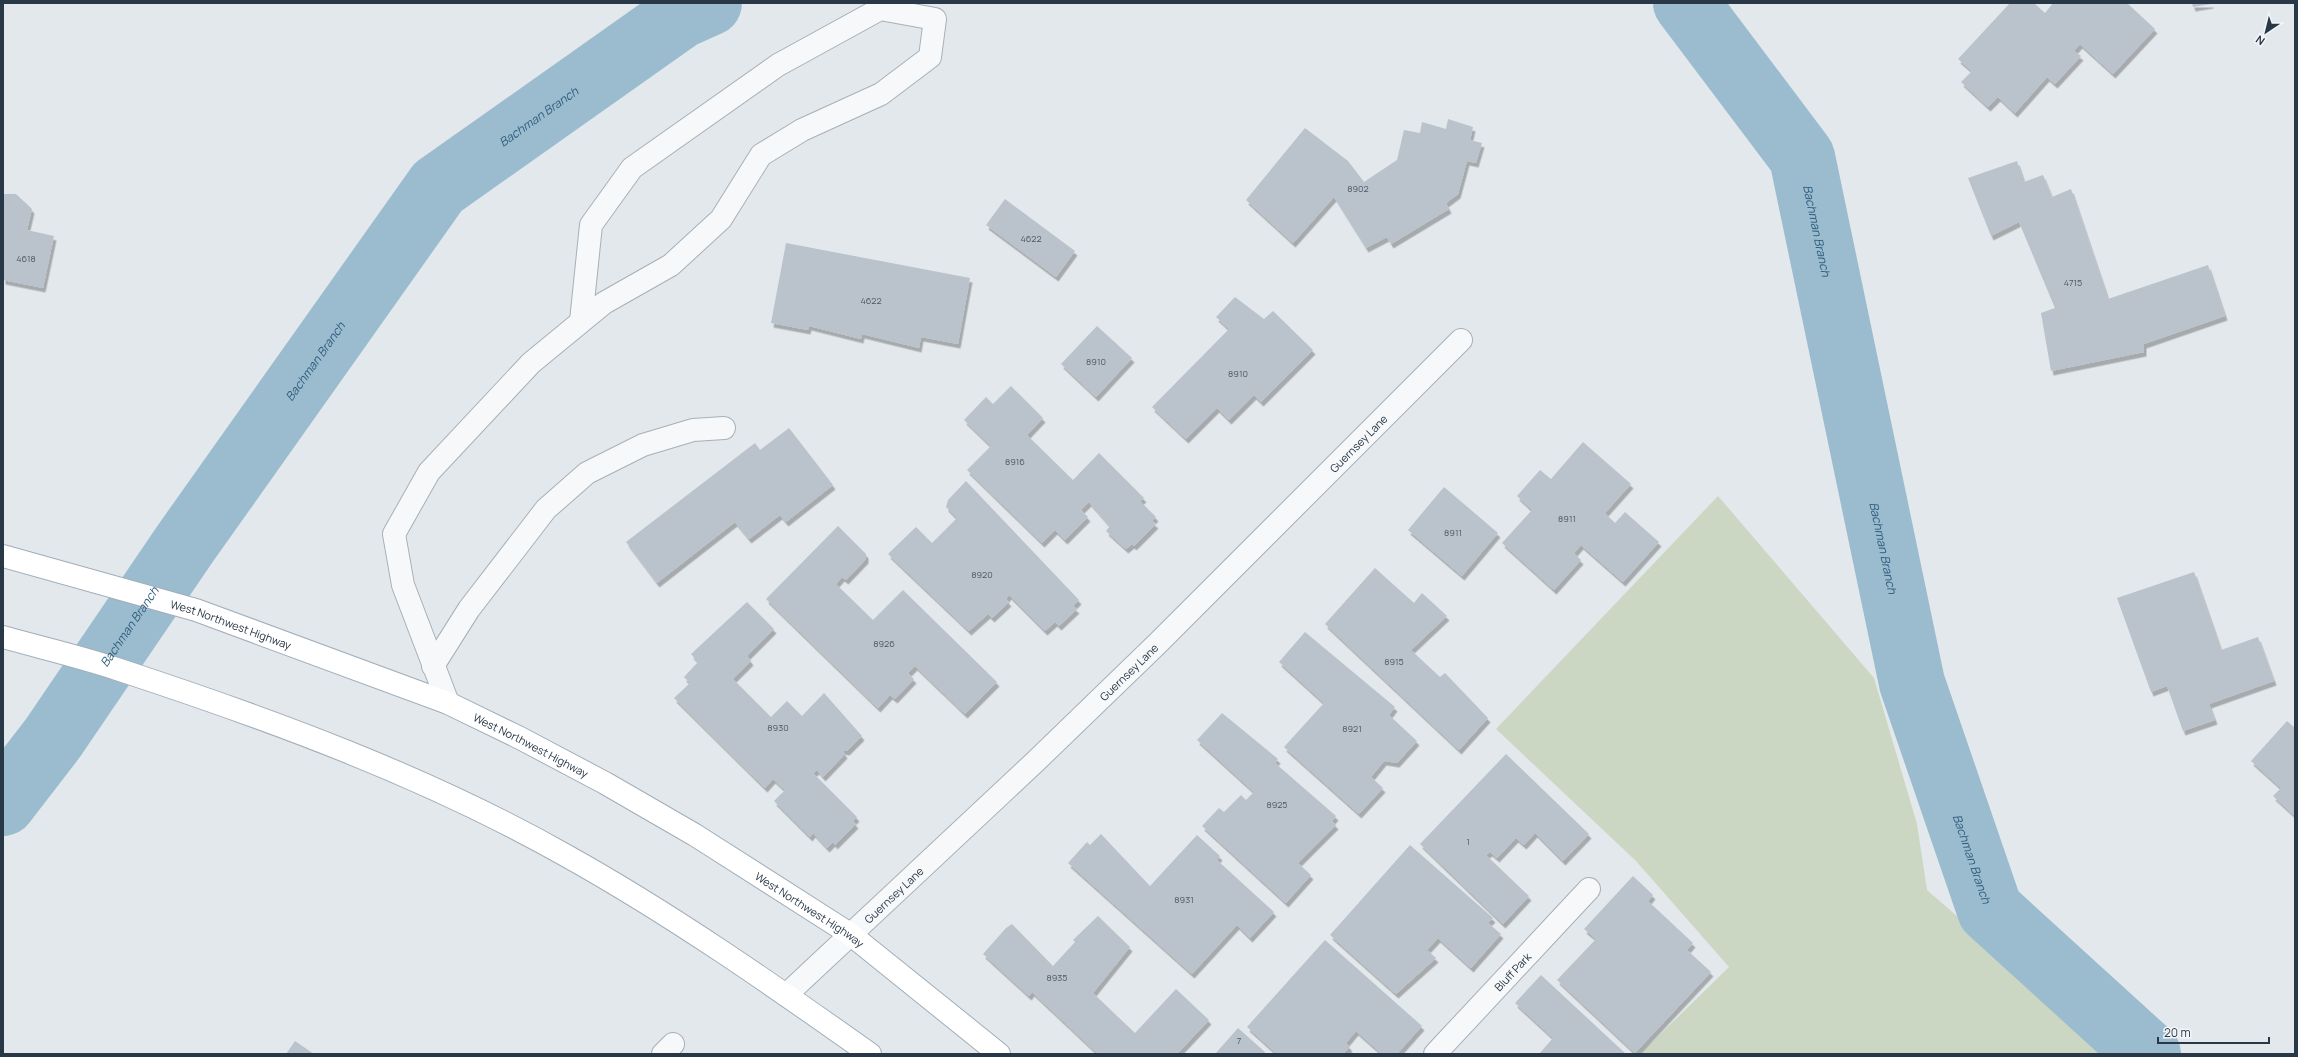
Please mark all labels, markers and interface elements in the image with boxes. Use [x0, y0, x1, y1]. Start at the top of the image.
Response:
north arrow [2246, 12, 2286, 52]
text: N [2252, 32, 2268, 49]
water label: Bachman Branch [495, 82, 582, 150]
house number: 8902 [1347, 182, 1369, 195]
water label: Bachman Branch [1800, 183, 1835, 279]
house number: 4622 [1020, 232, 1042, 245]
house number: 4618 [16, 252, 36, 265]
house number: 4715 [2064, 276, 2082, 289]
house number: 4622 [860, 294, 882, 307]
water label: Bachman Branch [281, 317, 349, 404]
house number: 8910 [1086, 355, 1106, 368]
house number: 8910 [1228, 367, 1248, 380]
street label: Guernsey Lane [1326, 410, 1391, 475]
house number: 8916 [1005, 455, 1025, 468]
water label: Bachman Branch [1866, 500, 1902, 596]
house number: 8911 [1558, 512, 1576, 525]
house number: 8911 [1444, 526, 1462, 539]
house number: 8920 [971, 568, 993, 581]
water label: Bachman Branch [96, 582, 163, 670]
street label: West Northwest Highway [169, 596, 294, 652]
house number: 8926 [873, 637, 895, 650]
street label: Guernsey Lane [1096, 639, 1161, 703]
house number: 8915 [1384, 655, 1404, 668]
street label: West Northwest Highway [471, 709, 591, 781]
house number: 8930 [767, 721, 789, 734]
house number: 8921 [1342, 722, 1362, 735]
house number: 8925 [1266, 798, 1288, 811]
water label: Bachman Branch [1949, 812, 1996, 906]
house number: 1 [1466, 835, 1470, 848]
street label: Guernsey Lane [860, 863, 927, 926]
street label: West Northwest Highway [753, 868, 868, 950]
house number: 8931 [1174, 893, 1194, 906]
street label: Bluff Park [1490, 949, 1534, 994]
house number: 8935 [1047, 971, 1067, 984]
scale bar [2158, 1019, 2269, 1045]
text: 20 m [2164, 1024, 2191, 1041]
house number: 7 [1237, 1034, 1242, 1047]

